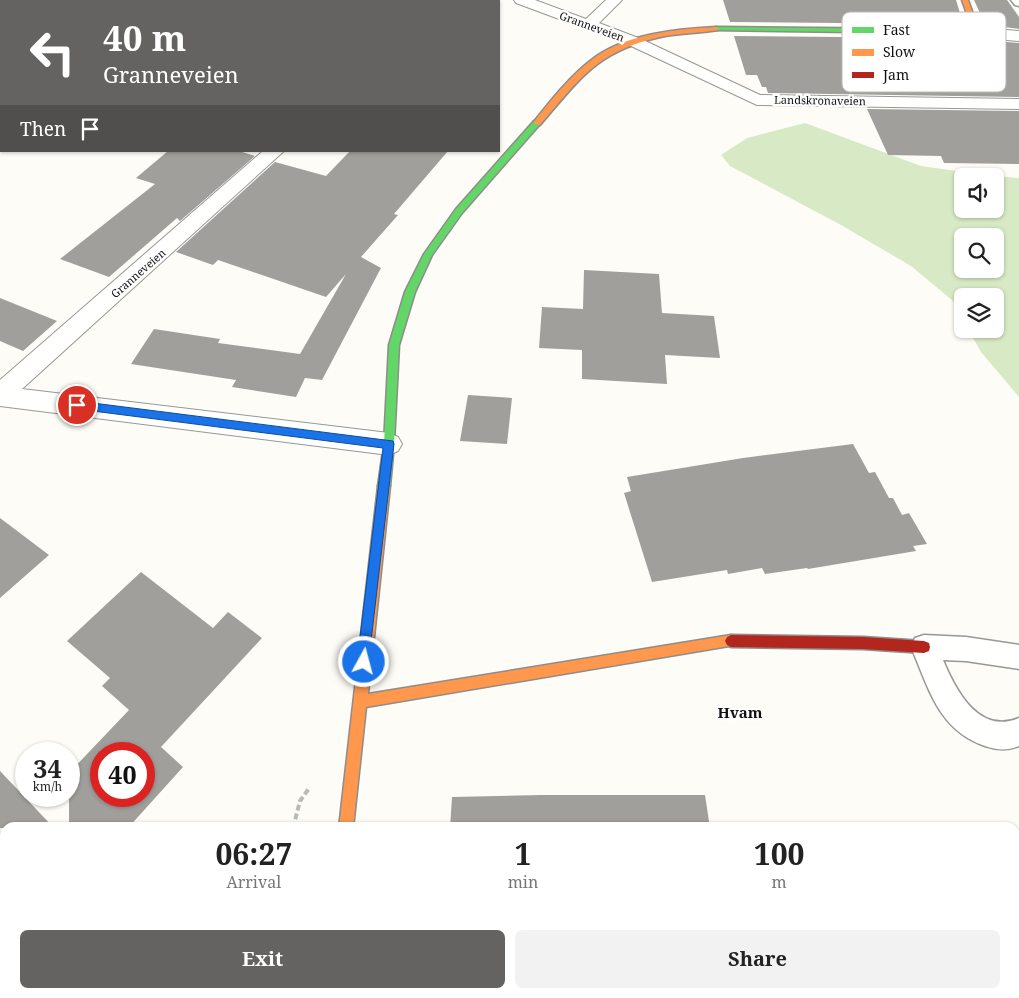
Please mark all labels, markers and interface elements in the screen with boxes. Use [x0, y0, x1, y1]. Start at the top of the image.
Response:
street label: Granneveien [558, 7, 626, 45]
legend [842, 12, 1006, 92]
text: 40 m [103, 14, 186, 61]
icon: left [20, 20, 85, 85]
text: Fast [883, 20, 910, 39]
text: Slow [883, 42, 916, 61]
text: Granneveien [103, 59, 239, 89]
text: Jam [882, 65, 909, 84]
street label: Landskronaveien [774, 92, 866, 108]
icon: arrive [76, 115, 104, 143]
text: Then [20, 116, 66, 142]
map controls [954, 168, 1004, 338]
button: sound [954, 168, 1004, 218]
button: search [954, 228, 1004, 278]
street label: Granneveien [107, 245, 169, 301]
button: layers [954, 288, 1004, 338]
pin [56, 384, 98, 426]
icon: arrive [63, 391, 91, 419]
position arrow [337, 635, 389, 687]
district label: Hvam [717, 702, 763, 722]
speed limit sign: 40 [90, 742, 155, 807]
text: 34 [33, 751, 62, 785]
text: km/h [33, 778, 62, 795]
text: 06:27 [215, 833, 292, 874]
text: 1 [515, 833, 531, 874]
text: 100 [754, 833, 805, 874]
text: Arrival [227, 871, 281, 893]
text: min [508, 871, 538, 893]
text: m [772, 871, 787, 893]
button: Exit [20, 930, 505, 988]
button: Share [515, 930, 1000, 988]

